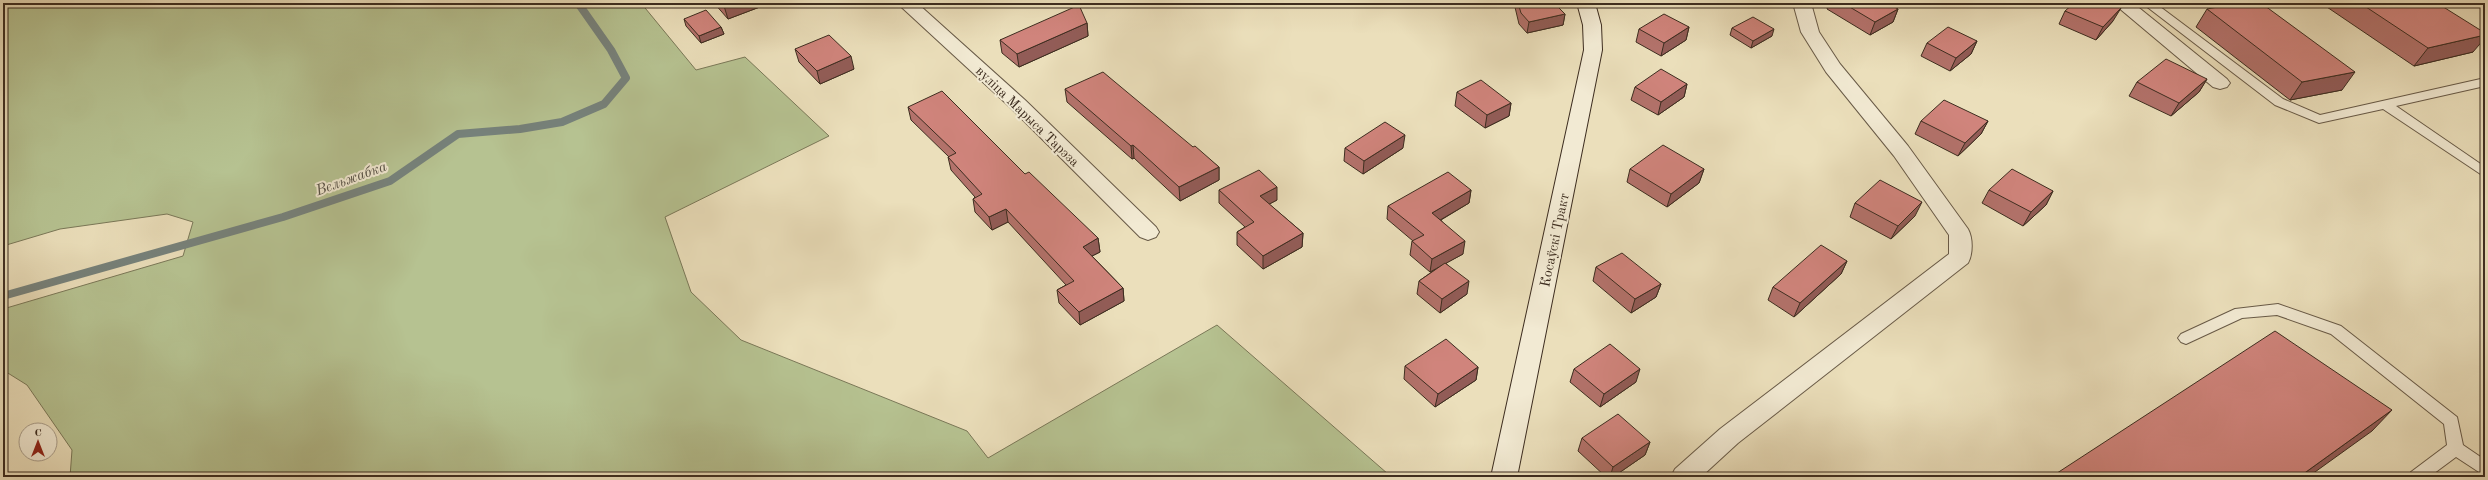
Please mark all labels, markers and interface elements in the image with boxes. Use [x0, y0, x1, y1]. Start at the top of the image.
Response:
street label: вуліца Марыса Тарэза [973, 64, 1082, 170]
water label: Вельжабка [313, 159, 389, 200]
street label: Косаўскі Тракт [1538, 192, 1572, 288]
north arrow [18, 422, 58, 462]
text: С [34, 428, 42, 439]

